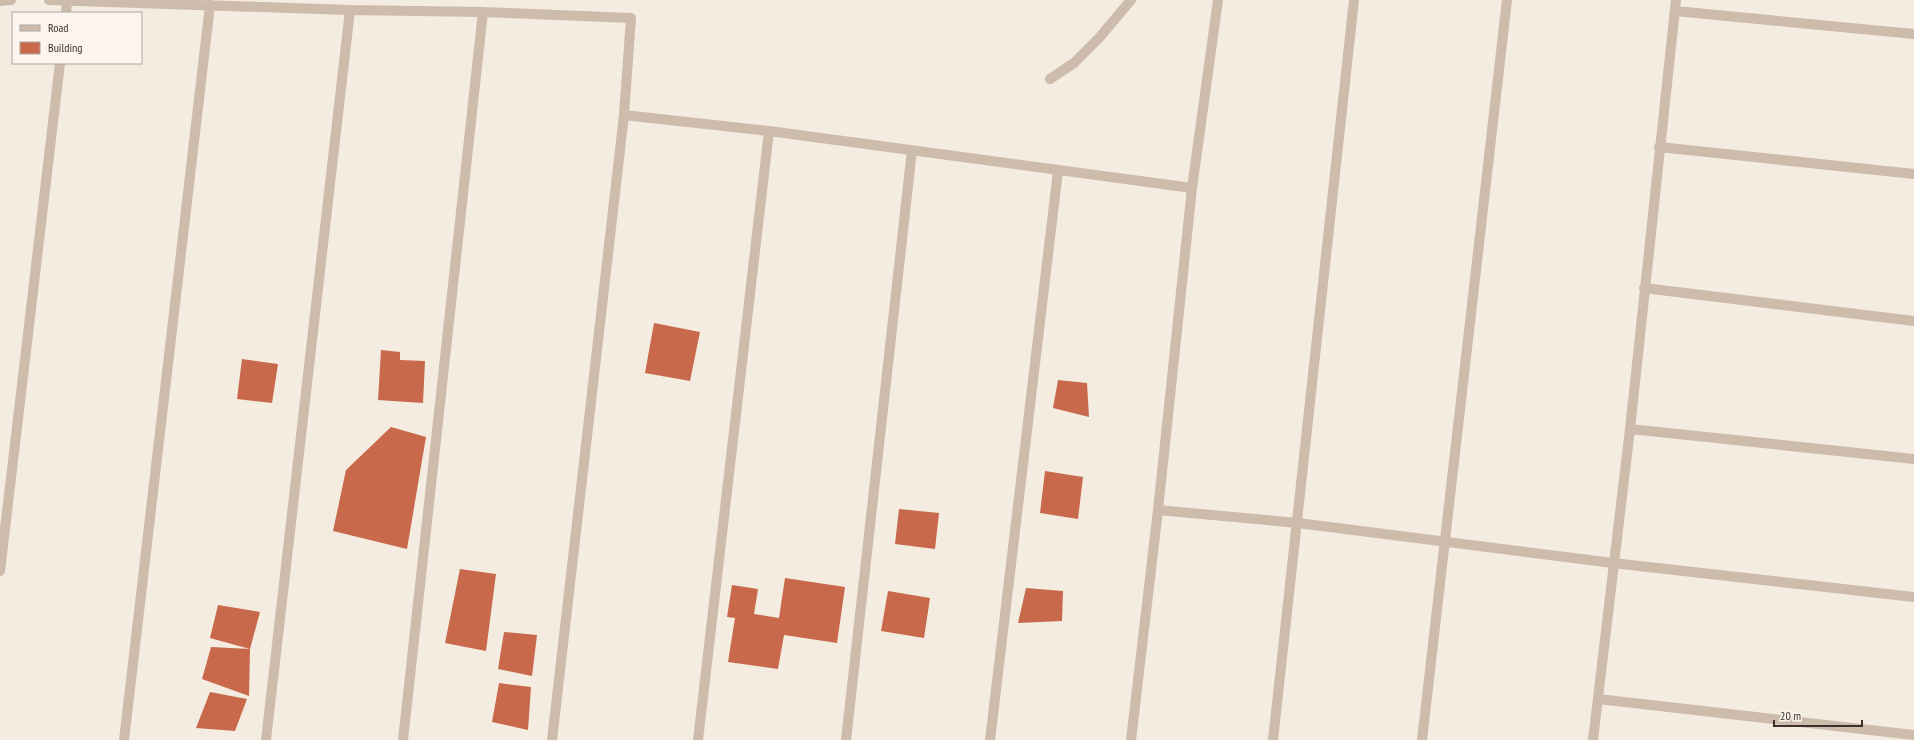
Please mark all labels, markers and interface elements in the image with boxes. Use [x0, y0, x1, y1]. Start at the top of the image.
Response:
legend [12, 12, 142, 64]
text: Road [48, 20, 68, 35]
text: Building [48, 40, 83, 55]
scale bar [1774, 702, 1862, 728]
text: 20 m [1780, 708, 1801, 723]

